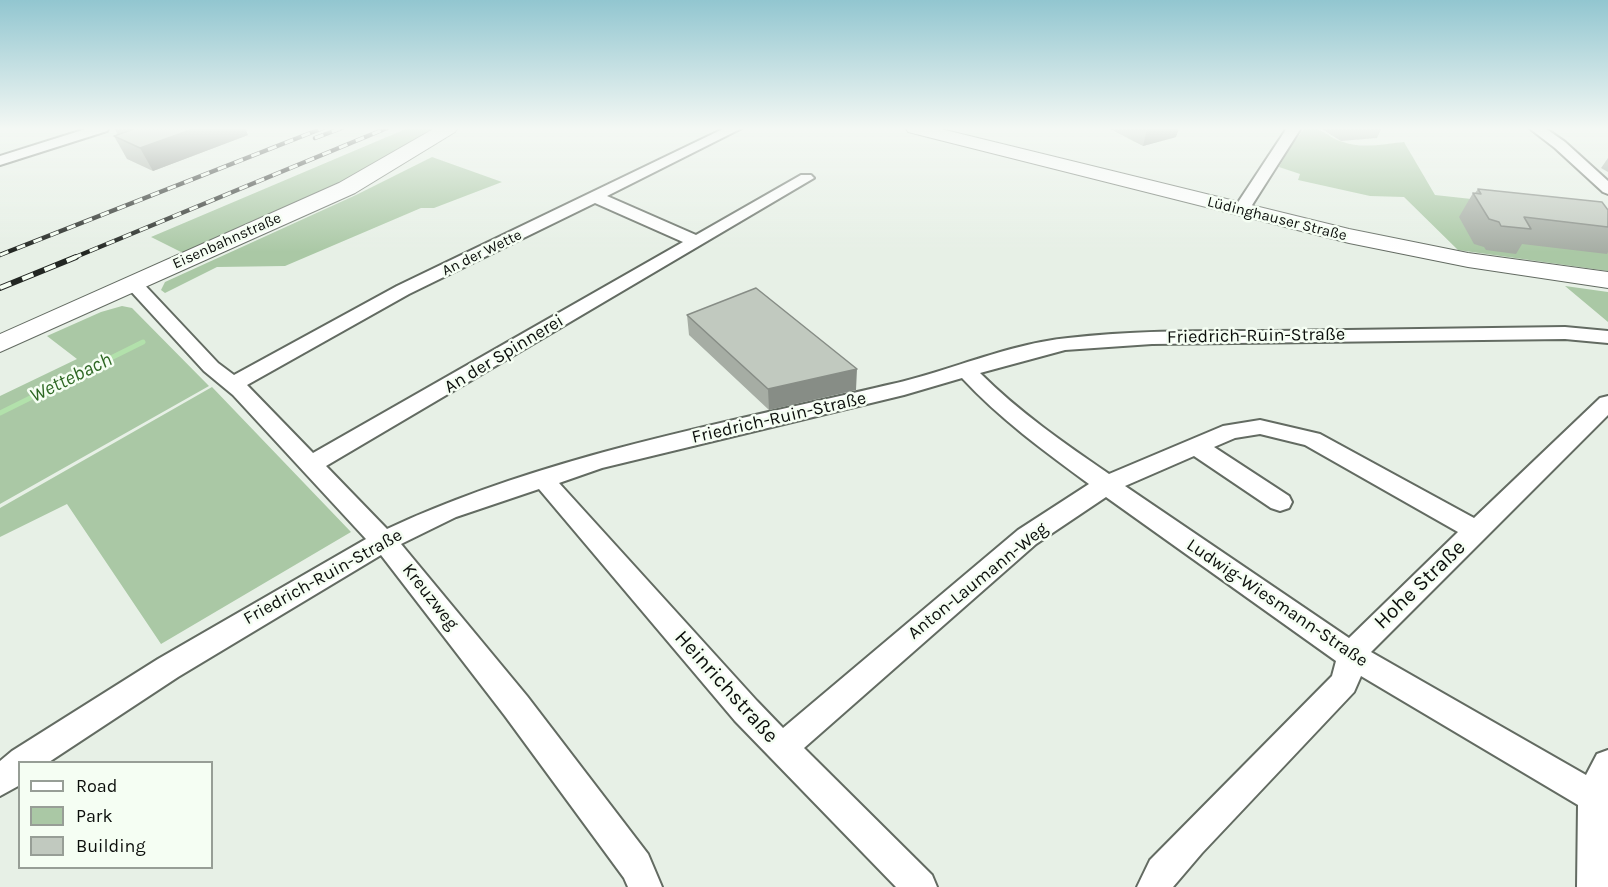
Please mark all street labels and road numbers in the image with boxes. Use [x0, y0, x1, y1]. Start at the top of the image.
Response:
street label: Lüdinghauser Straße [1205, 193, 1349, 245]
street label: Eisenbahnstraße [170, 209, 284, 273]
street label: An der Wette [439, 226, 525, 280]
street label: An der Spinnerei [441, 310, 567, 398]
street label: Friedrich-Ruin-Straße [1167, 324, 1345, 348]
street label: Friedrich-Ruin-Straße [690, 387, 868, 449]
street label: Anton-Laumann-Weg [904, 518, 1052, 644]
street label: Friedrich-Ruin-Straße [240, 524, 406, 630]
street label: Ludwig-Wiesmann-Straße [1182, 534, 1372, 672]
street label: Hohe Straße [1369, 535, 1471, 635]
street label: Kreuzweg [397, 559, 463, 635]
street label: Heinrichstraße [669, 625, 783, 749]

